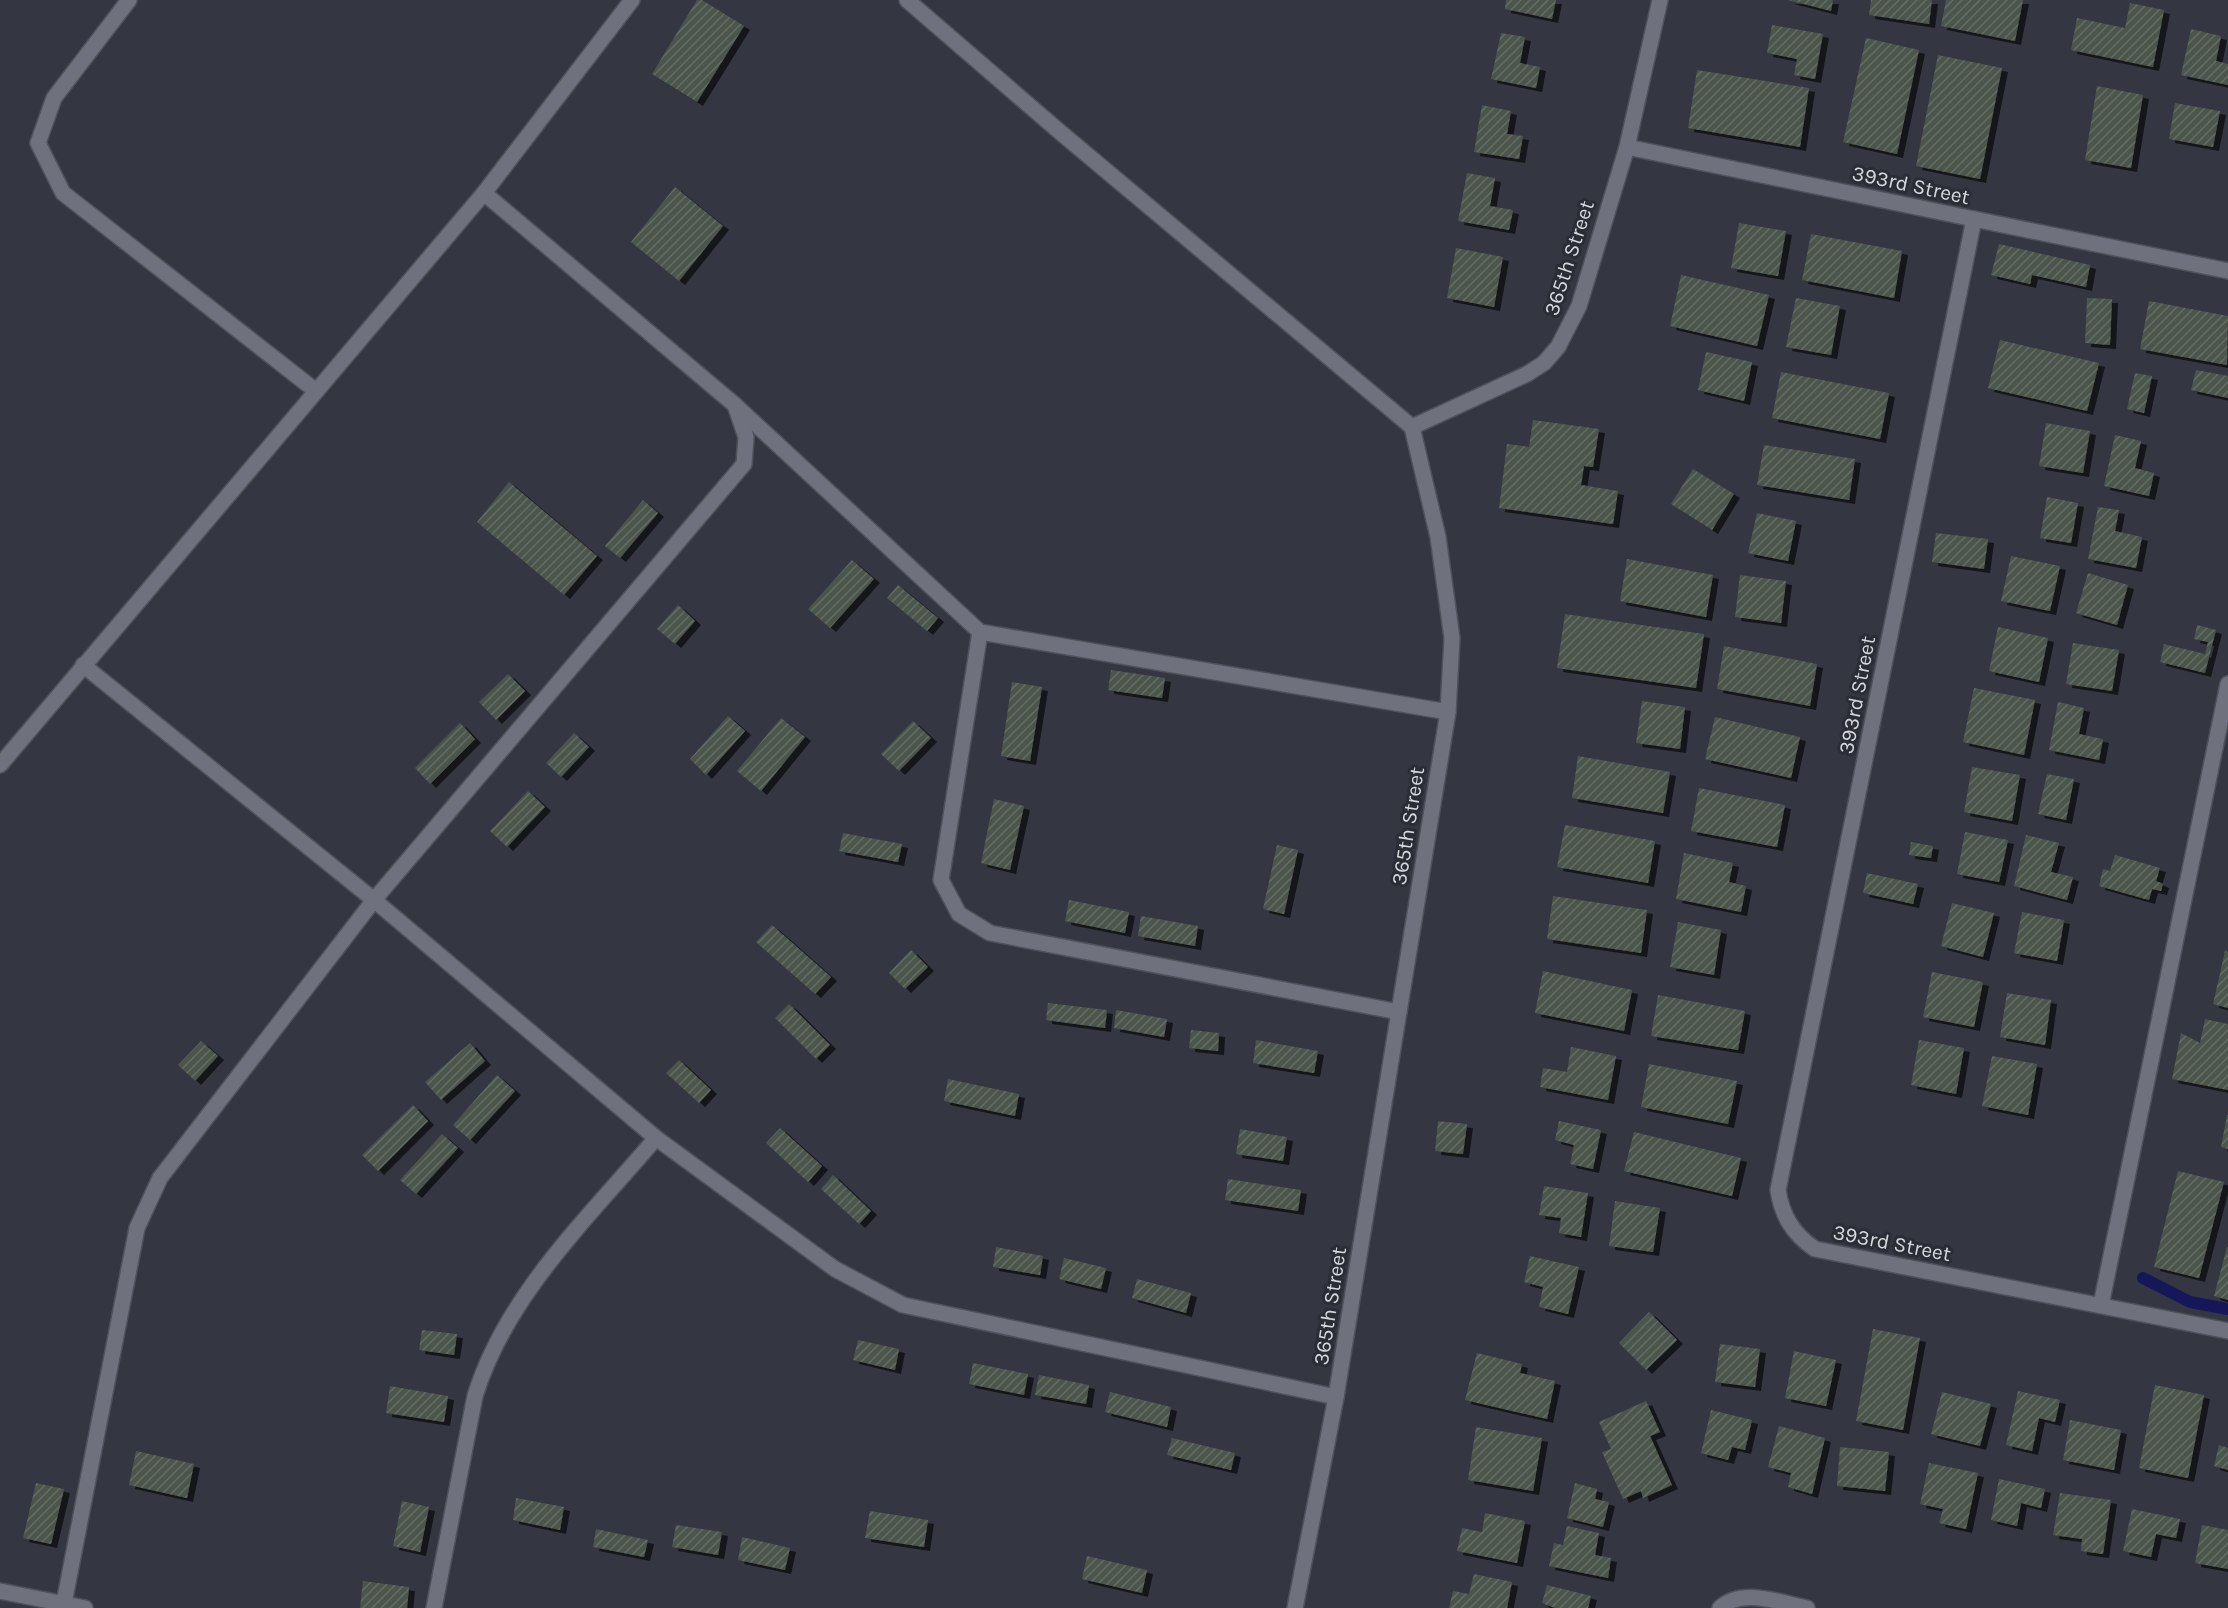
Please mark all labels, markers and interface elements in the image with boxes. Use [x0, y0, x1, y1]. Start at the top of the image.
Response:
street label: 393rd Street [1850, 161, 1972, 209]
street label: 365th Street [1539, 197, 1599, 319]
street label: 393rd Street [1834, 634, 1880, 756]
street label: 365th Street [1387, 765, 1429, 887]
street label: 393rd Street [1831, 1220, 1953, 1266]
street label: 365th Street [1309, 1245, 1351, 1367]

